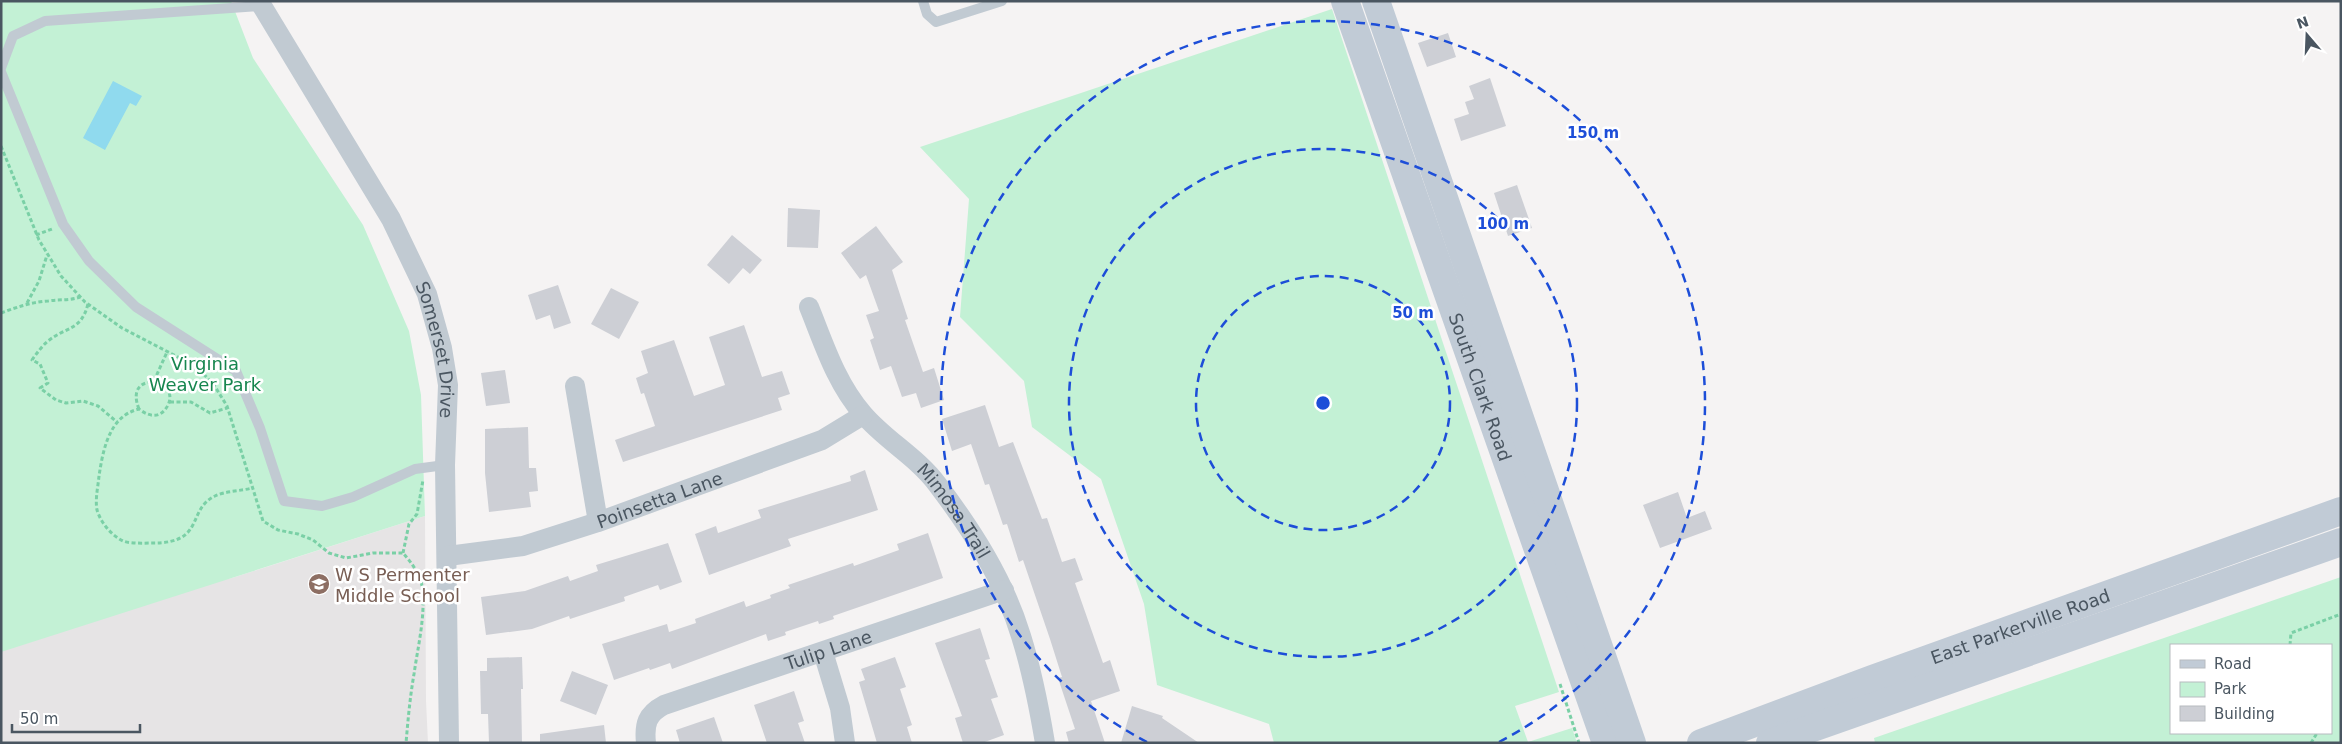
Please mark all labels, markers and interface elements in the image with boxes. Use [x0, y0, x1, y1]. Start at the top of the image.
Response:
north arrow [2282, 10, 2332, 60]
text: N [2295, 13, 2311, 32]
text: 150 m [1567, 124, 1619, 142]
text: 100 m [1477, 215, 1529, 233]
street label: Somerset Drive [412, 278, 459, 419]
text: 50 m [1392, 304, 1434, 322]
street label: South Clark Road [1445, 310, 1516, 464]
park label: Virginia Weaver Park [149, 353, 262, 395]
centre of rings [1314, 394, 1332, 412]
street label: Mimosa Trail [913, 458, 995, 562]
street label: Poinsetta Lane [594, 467, 725, 532]
place label: W S Permenter Middle School [335, 564, 470, 606]
school or university icon: W S Permenter Middle School [307, 572, 331, 596]
street label: East Parkerville Road [1928, 584, 2113, 668]
street label: Tulip Lane [781, 625, 874, 674]
legend [2170, 644, 2332, 734]
text: Road [2214, 655, 2252, 673]
text: Park [2214, 680, 2247, 698]
scale bar [12, 702, 140, 734]
text: Building [2214, 705, 2275, 723]
text: 50 m [20, 710, 58, 728]

